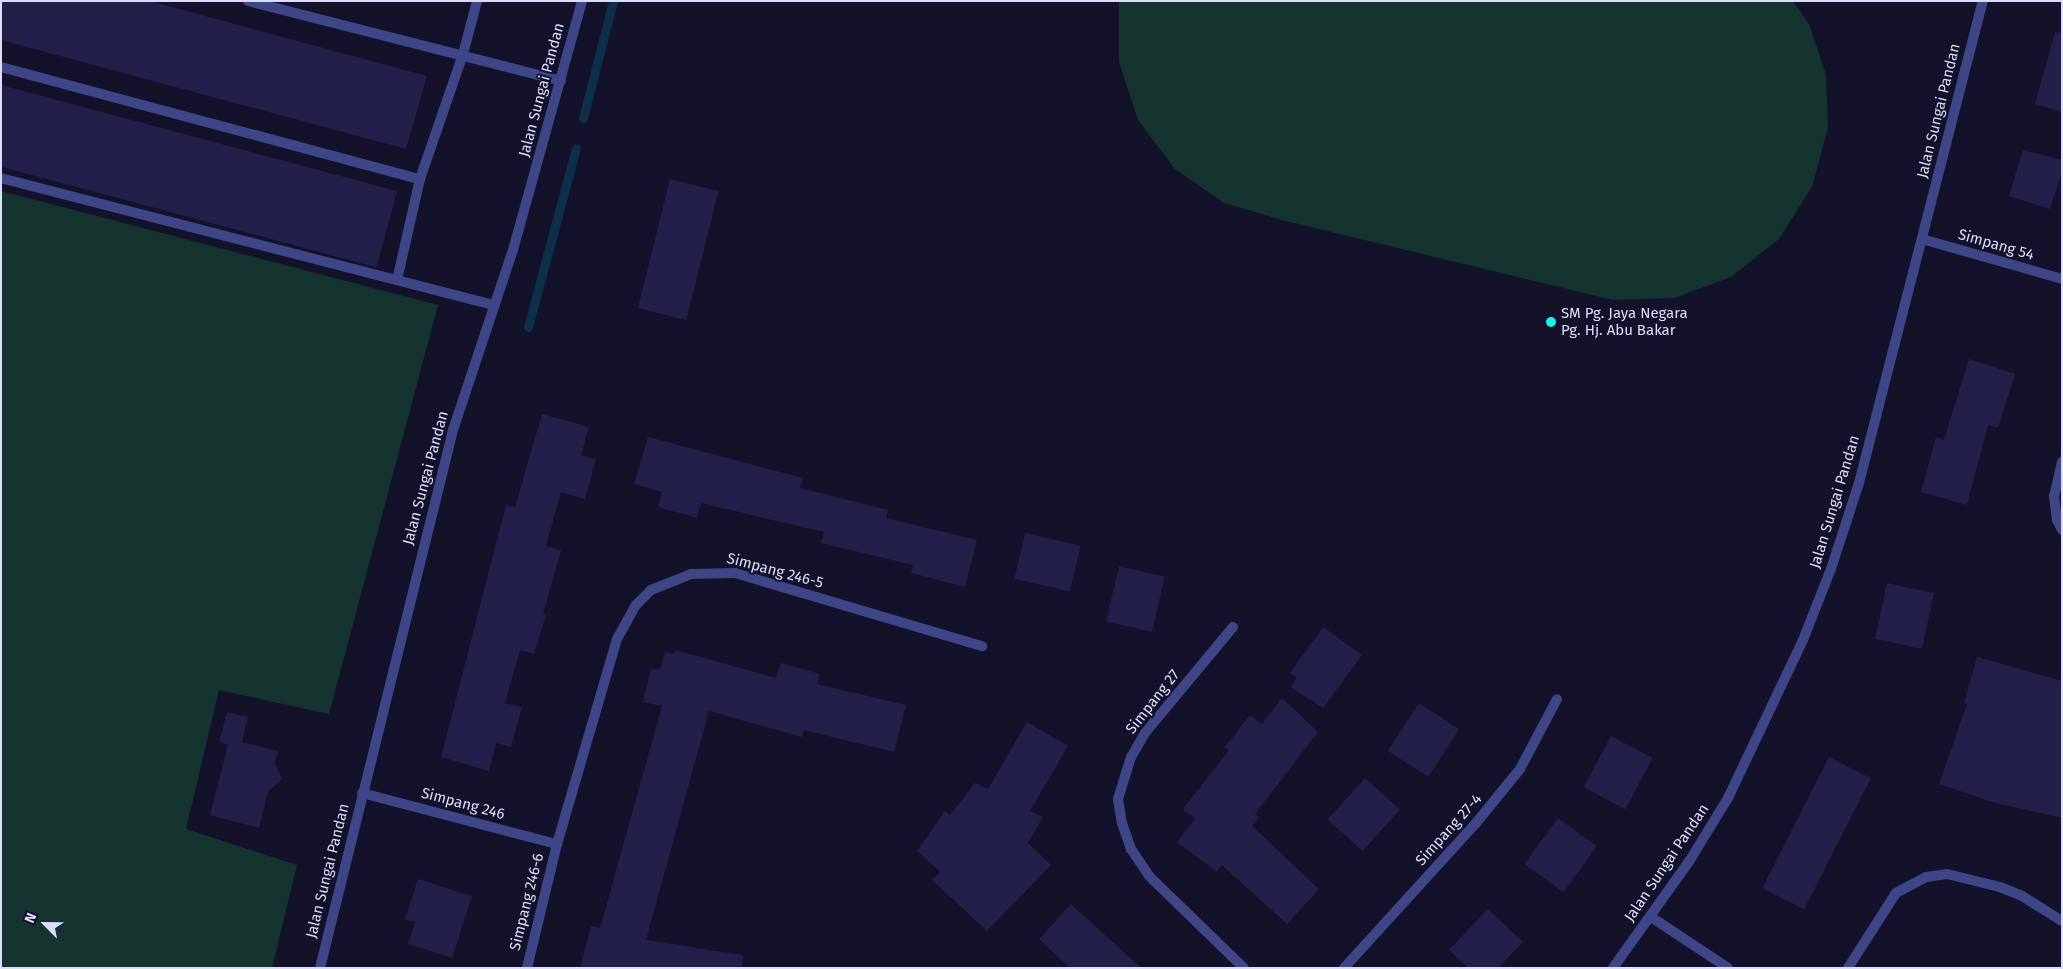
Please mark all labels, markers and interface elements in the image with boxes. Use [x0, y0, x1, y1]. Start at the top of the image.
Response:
street label: Jalan Sungai Pandan [515, 21, 569, 159]
street label: Jalan Sungai Pandan [1914, 42, 1964, 180]
street label: Simpang 54 [1956, 226, 2036, 264]
place label: SM Pg. Jaya Negara Pg. Hj. Abu Bakar [1561, 304, 1688, 339]
marker: SM Pg. Jaya Negara Pg. Hj. Abu Bakar [1545, 316, 1557, 328]
street label: Jalan Sungai Pandan [399, 409, 453, 547]
street label: Jalan Sungai Pandan [1806, 433, 1864, 571]
street label: Simpang 246-5 [725, 549, 825, 593]
street label: Simpang 27 [1122, 666, 1184, 738]
street label: Simpang 246 [419, 784, 507, 824]
street label: Simpang 27-4 [1412, 790, 1486, 870]
street label: Jalan Sungai Pandan [1621, 801, 1713, 925]
street label: Jalan Sungai Pandan [303, 802, 353, 940]
street label: Simpang 246-6 [506, 851, 548, 953]
north arrow [20, 899, 70, 949]
text: N [21, 910, 40, 926]

